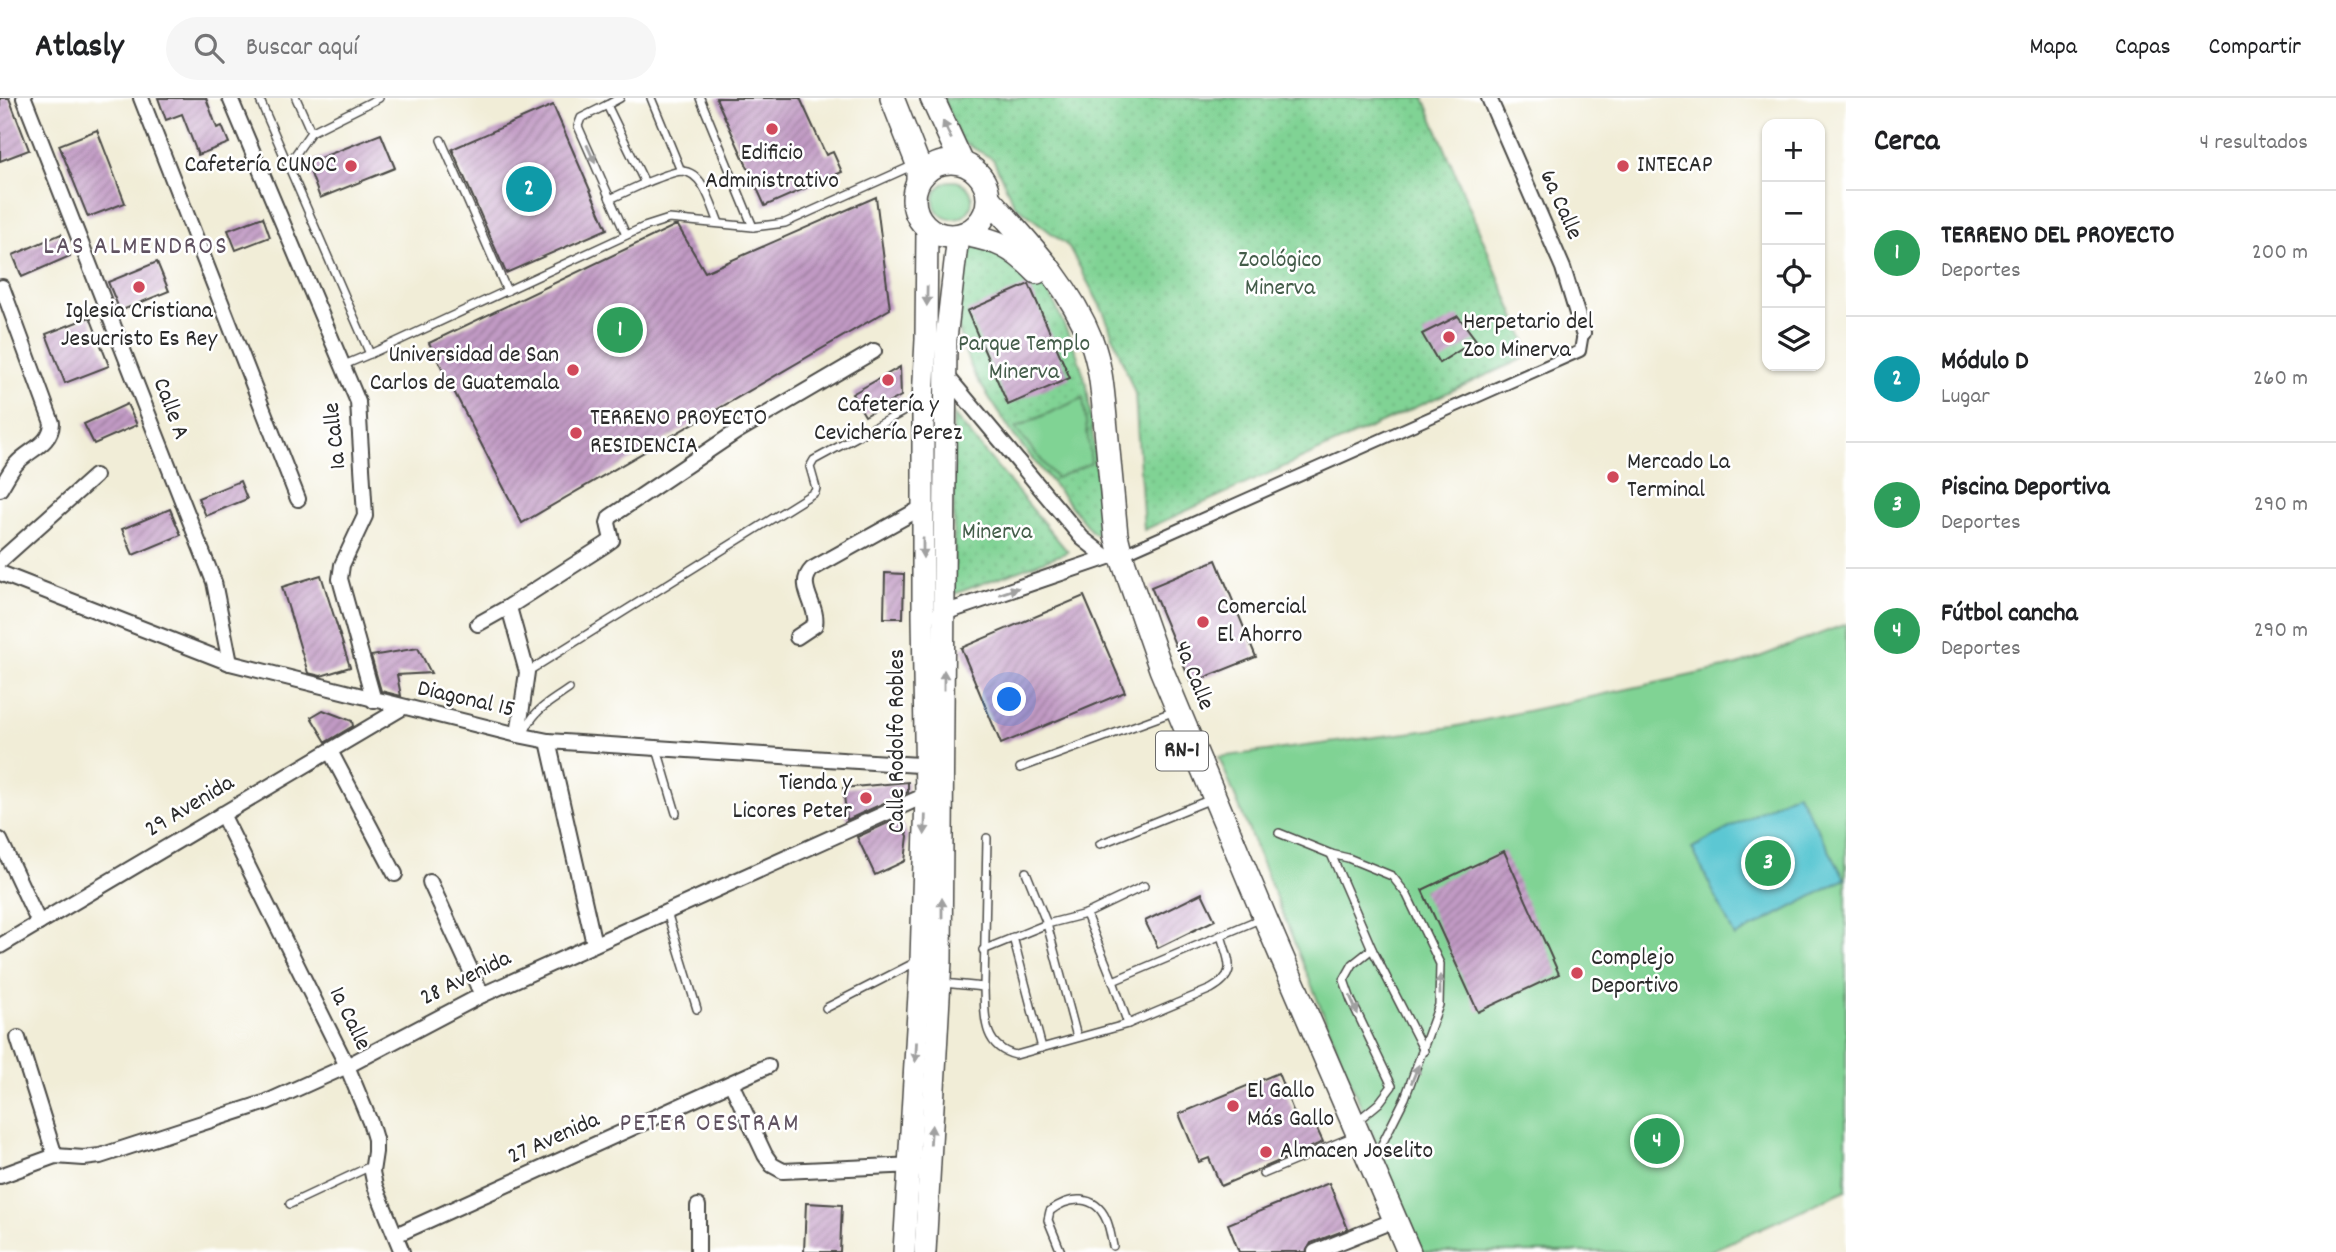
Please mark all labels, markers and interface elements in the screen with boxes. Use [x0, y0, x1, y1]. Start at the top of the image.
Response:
search box [166, 17, 656, 80]
text: Atlasly [35, 25, 124, 72]
icon: search [190, 29, 228, 67]
text: Buscar aquí [246, 30, 358, 67]
text: Mapa [2029, 31, 2077, 65]
text: Capas [2115, 31, 2171, 65]
text: Compartir [2209, 31, 2301, 65]
map controls [1762, 119, 1825, 371]
button: + [1762, 119, 1825, 182]
one-way arrow [941, 120, 952, 141]
marker: Edificio Administrativo [764, 121, 780, 137]
text: Cerca [1874, 122, 1939, 165]
text: 4 resultados [2199, 127, 2308, 160]
place label: Edificio Administrativo [705, 137, 839, 199]
one-way arrow [585, 144, 597, 164]
place label: Cafetería CUNOC [184, 149, 337, 183]
place label: INTECAP [1637, 149, 1713, 183]
marker: Cafetería CUNOC [343, 158, 359, 174]
marker: INTECAP [1615, 158, 1631, 174]
pin: 2 [506, 163, 552, 215]
street label: 6a Calle [1529, 164, 1591, 246]
button: − [1762, 182, 1825, 245]
text: TERRENO DEL PROYECTO [1941, 218, 2175, 255]
district label: LAS ALMENDROS [43, 229, 229, 266]
text: 1 [1894, 237, 1900, 270]
text: 200 m [2252, 237, 2308, 270]
park label: Zoológico Minerva [1238, 244, 1322, 306]
button: locate [1762, 245, 1825, 308]
text: Deportes [1941, 255, 2021, 288]
marker: Iglesia Cristiana Jesucristo Es Rey [131, 279, 147, 295]
one-way arrow [921, 286, 932, 308]
place label: Iglesia Cristiana Jesucristo Es Rey [61, 295, 218, 357]
pin: 1 [597, 304, 643, 356]
place label: Herpetario del Zoo Minerva [1463, 306, 1594, 368]
button: layers [1762, 308, 1825, 371]
park label: Parque Templo Minerva [958, 328, 1090, 390]
marker: Herpetario del Zoo Minerva [1441, 329, 1457, 345]
place label: Universidad de San Carlos de Guatemala [370, 339, 560, 401]
text: Módulo D [1941, 344, 2028, 381]
marker: Universidad de San Carlos de Guatemala [565, 362, 581, 378]
text: 2 [1892, 363, 1902, 396]
text: 260 m [2253, 363, 2308, 396]
marker: Cafetería y Cevichería Perez [880, 372, 896, 388]
street label: Calle A [143, 373, 197, 445]
text: Lugar [1941, 381, 1990, 414]
place label: Cafetería y Cevichería Perez [814, 389, 962, 451]
street label: 1a Calle [316, 401, 356, 471]
place label: TERRENO PROYECTO RESIDENCIA [590, 402, 767, 464]
marker: TERRENO PROYECTO RESIDENCIA [568, 425, 584, 441]
place label: Mercado La Terminal [1627, 446, 1731, 508]
marker: Mercado La Terminal [1605, 469, 1621, 485]
text: Piscina Deportiva [1941, 470, 2109, 507]
text: 3 [1892, 489, 1902, 522]
text: 290 m [2254, 489, 2308, 522]
text: Deportes [1941, 507, 2021, 540]
park label: Minerva [962, 516, 1033, 550]
one-way arrow [917, 538, 929, 560]
one-way arrow [999, 585, 1020, 596]
place label: Comercial El Ahorro [1217, 591, 1307, 653]
text: Fútbol cancha [1941, 596, 2078, 633]
marker: Comercial El Ahorro [1195, 614, 1211, 630]
text: 4 [1892, 615, 1902, 648]
text: 290 m [2254, 615, 2308, 648]
text: Deportes [1941, 633, 2021, 666]
street label: 4a Calle [1164, 636, 1222, 716]
street label: Calle Rodolfo Robles [881, 649, 915, 833]
one-way arrow [938, 669, 949, 691]
street label: Diagonal 15 [414, 672, 518, 728]
your location [992, 682, 1026, 716]
road number: RN-1 [1156, 732, 1208, 771]
street label: 29 Avenida [139, 767, 242, 847]
place label: Tienda y Licores Peter [733, 767, 853, 829]
marker: Tienda y Licores Peter [858, 790, 874, 806]
one-way arrow [920, 814, 931, 836]
pin: 3 [1745, 837, 1791, 889]
one-way arrow [936, 896, 948, 918]
street label: 28 Avenida [415, 942, 518, 1016]
place label: Complejo Deportivo [1591, 942, 1679, 1004]
marker: Complejo Deportivo [1569, 965, 1585, 981]
one-way arrow [1434, 974, 1446, 996]
street label: 1a Calle [319, 981, 379, 1057]
one-way arrow [1349, 994, 1360, 1015]
one-way arrow [910, 1041, 921, 1063]
one-way arrow [1409, 1064, 1420, 1085]
place label: El Gallo Más Gallo [1247, 1075, 1334, 1137]
marker: El Gallo Más Gallo [1225, 1098, 1241, 1114]
street label: 27 Avenida [503, 1103, 606, 1174]
district label: PETER OESTRAM [619, 1106, 801, 1143]
pin: 4 [1634, 1115, 1680, 1167]
one-way arrow [926, 1124, 937, 1146]
place label: Almacen Joselito [1280, 1135, 1433, 1169]
marker: Almacen Joselito [1258, 1144, 1274, 1160]

